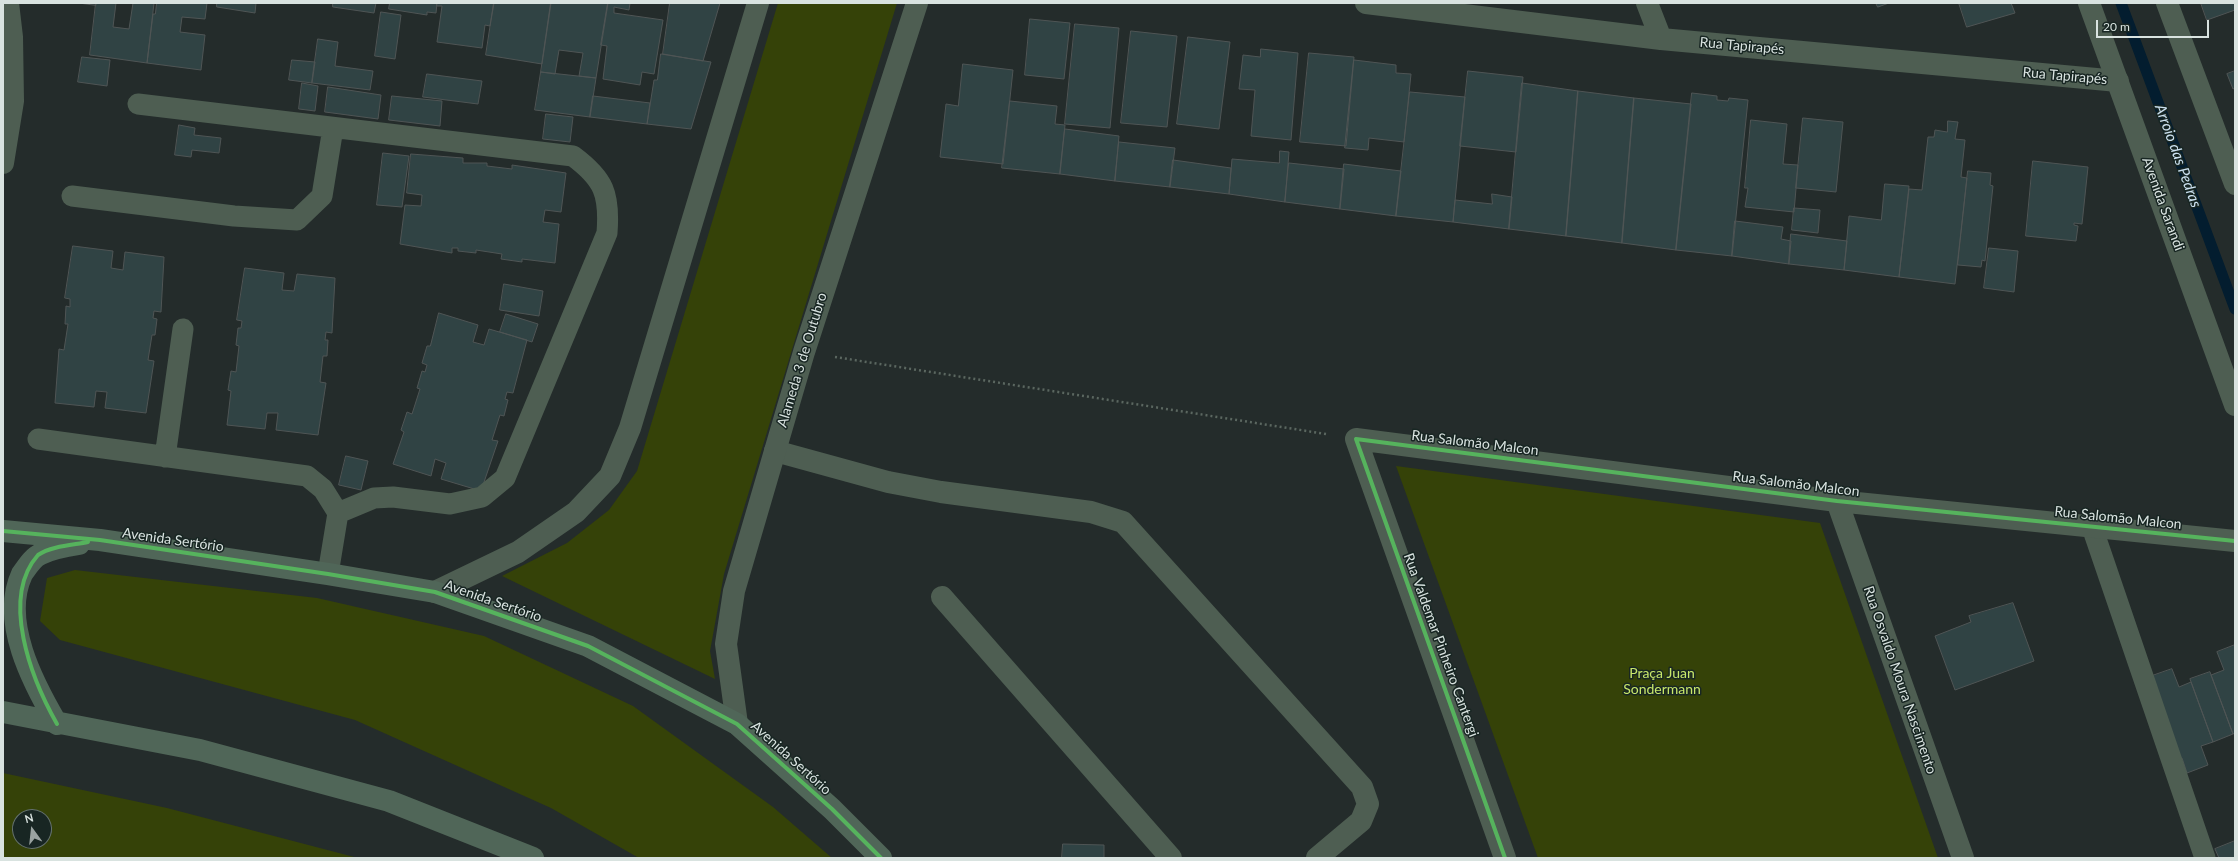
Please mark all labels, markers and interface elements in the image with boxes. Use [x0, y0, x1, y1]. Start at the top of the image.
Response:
scale bar [2098, 12, 2211, 38]
text: 20 m [2103, 19, 2130, 34]
street label: Rua Tapirapés [1699, 34, 1785, 58]
street label: Rua Tapirapés [2022, 64, 2108, 88]
water label: Arroio das Pedras [2151, 102, 2205, 210]
street label: Avenida Sarandi [2138, 155, 2188, 253]
street label: Alameda 3 de Outubro [774, 291, 830, 429]
street label: Rua Salomão Malcon [1411, 427, 1539, 459]
street label: Rua Salomão Malcon [1732, 468, 1860, 500]
street label: Rua Salomão Malcon [2054, 503, 2182, 533]
street label: Avenida Sertório [121, 525, 225, 555]
street label: Rua Valdemar Pinheiro Cantergi [1400, 551, 1482, 739]
street label: Avenida Sertório [442, 576, 544, 626]
street label: Rua Osvaldo Moura Nascimento [1860, 584, 1940, 776]
park label: Praça Juan Sondermann [1623, 665, 1701, 698]
street label: Avenida Sertório [747, 718, 835, 798]
north arrow [12, 809, 52, 849]
text: N [23, 811, 35, 825]

